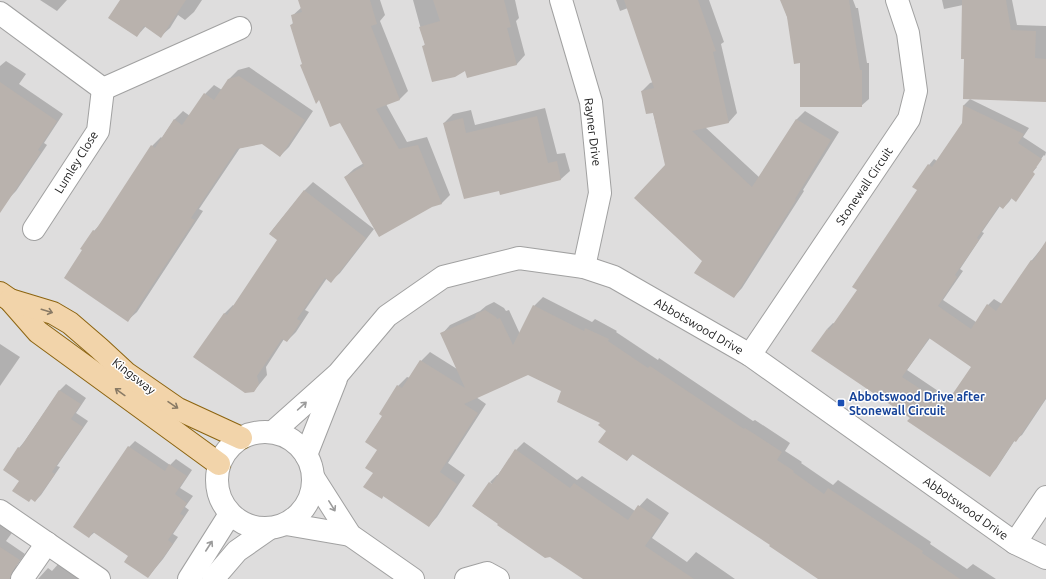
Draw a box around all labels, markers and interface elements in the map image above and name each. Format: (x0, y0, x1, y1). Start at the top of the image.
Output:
street label: Rayner Drive (582, 97, 604, 167)
street label: Lumley Close (52, 128, 100, 196)
street label: Stonewall Circuit (833, 144, 895, 227)
street label: Abbotswood Drive (652, 295, 746, 357)
one-way arrow (40, 308, 53, 315)
street label: Kingsway (110, 355, 158, 397)
one-way arrow (114, 388, 125, 396)
place label: Abbotswood Drive after Stonewall Circuit (849, 390, 985, 417)
marker: Abbotswood Drive after Stonewall Circuit (836, 398, 846, 408)
one-way arrow (167, 401, 178, 409)
one-way arrow (297, 402, 308, 411)
street label: Abbotswood Drive (921, 474, 1011, 542)
one-way arrow (328, 500, 336, 512)
one-way arrow (205, 541, 214, 552)

